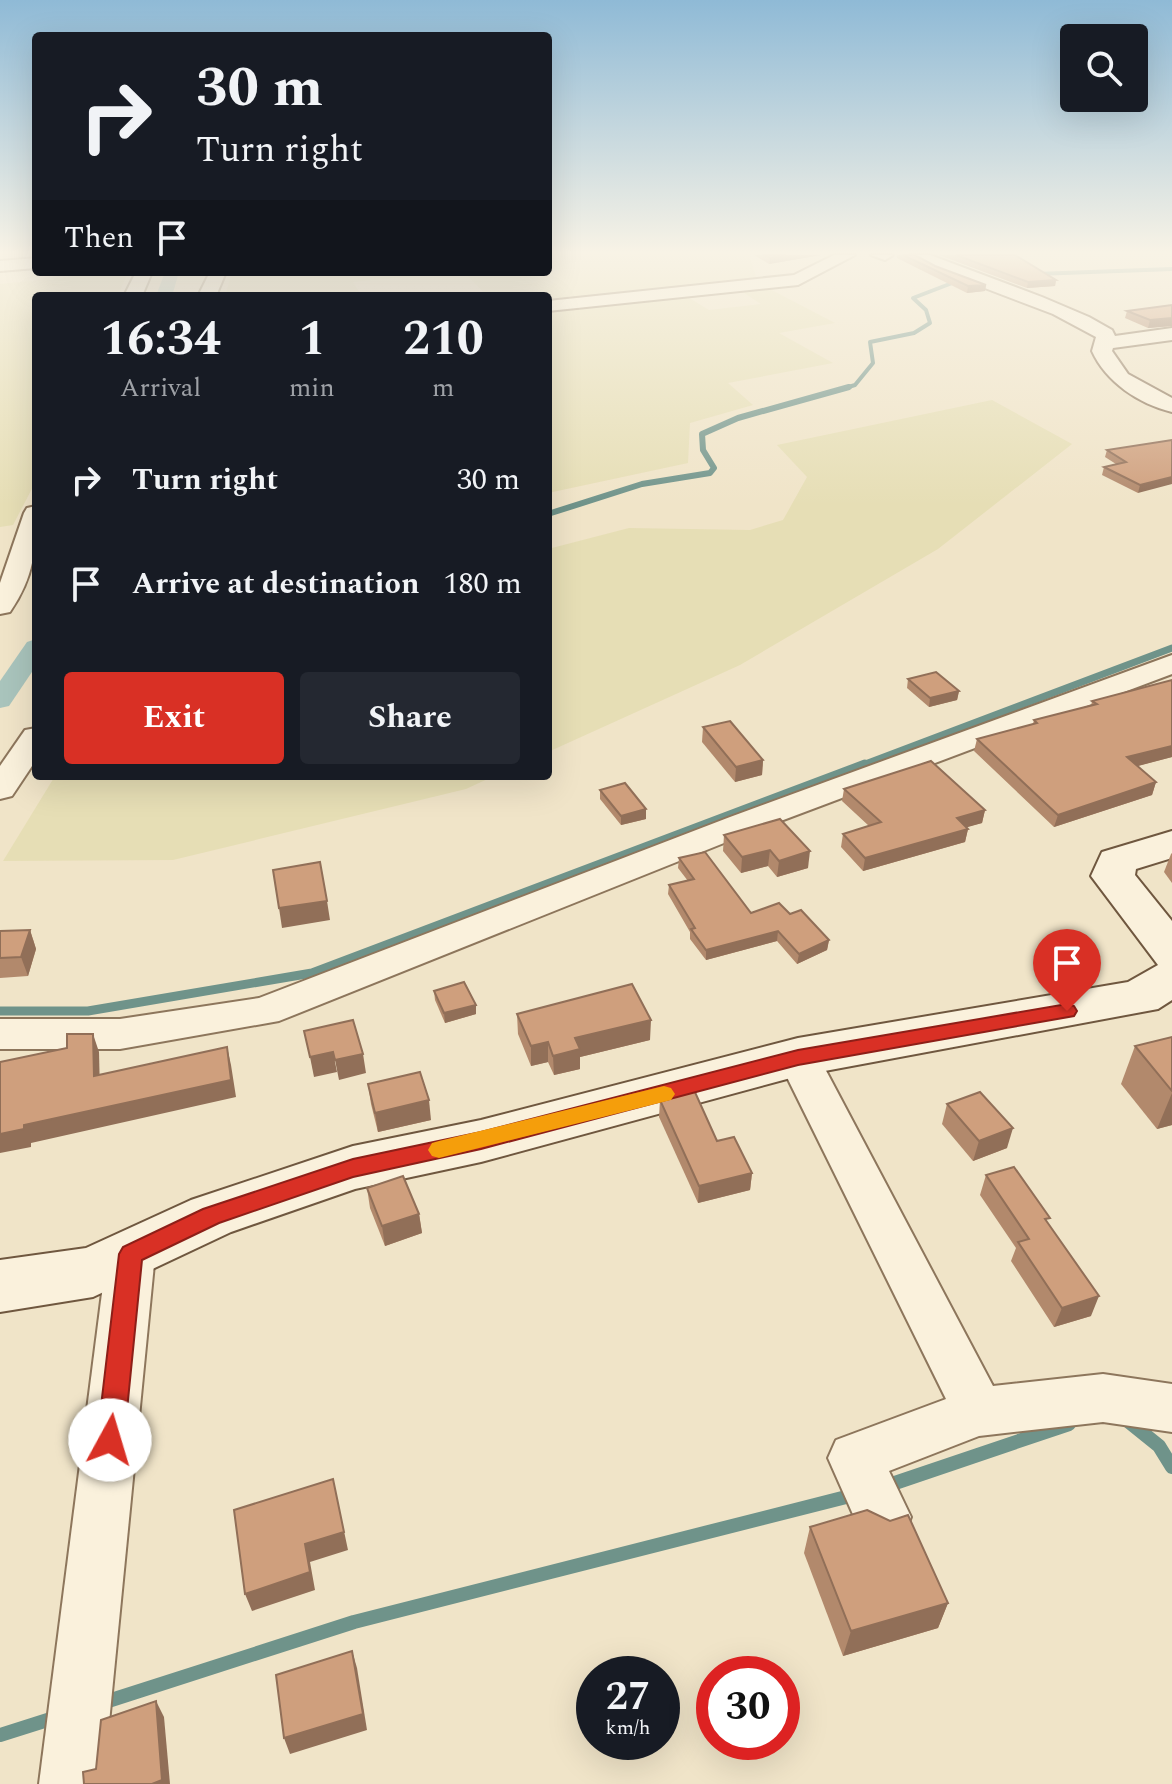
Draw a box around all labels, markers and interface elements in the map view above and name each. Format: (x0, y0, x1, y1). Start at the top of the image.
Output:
map controls (1060, 24, 1148, 112)
button: search (1060, 24, 1148, 112)
text: 30 m (196, 46, 323, 131)
icon: right (64, 64, 168, 168)
text: Turn right (196, 123, 363, 178)
text: Then (64, 215, 134, 261)
icon: arrive (150, 216, 194, 260)
text: 16:34 (100, 303, 221, 376)
text: 1 (298, 303, 325, 376)
text: 210 (403, 303, 484, 376)
text: Arrival (120, 368, 201, 408)
text: min (289, 368, 335, 408)
text: m (432, 368, 454, 408)
text: Turn right (132, 457, 278, 503)
text: 30 m (457, 457, 520, 503)
icon: right (64, 458, 108, 502)
text: Arrive at destination (132, 561, 419, 607)
text: 180 m (443, 561, 522, 607)
icon: arrive (64, 562, 108, 606)
button: Exit (64, 672, 284, 764)
button: Share (300, 672, 520, 764)
pin (1033, 929, 1101, 1011)
icon: arrive (1045, 941, 1089, 985)
position arrow (68, 1398, 152, 1482)
speed limit sign: 30 (696, 1656, 800, 1760)
text: 27 (606, 1667, 650, 1728)
text: km/h (606, 1713, 651, 1743)

